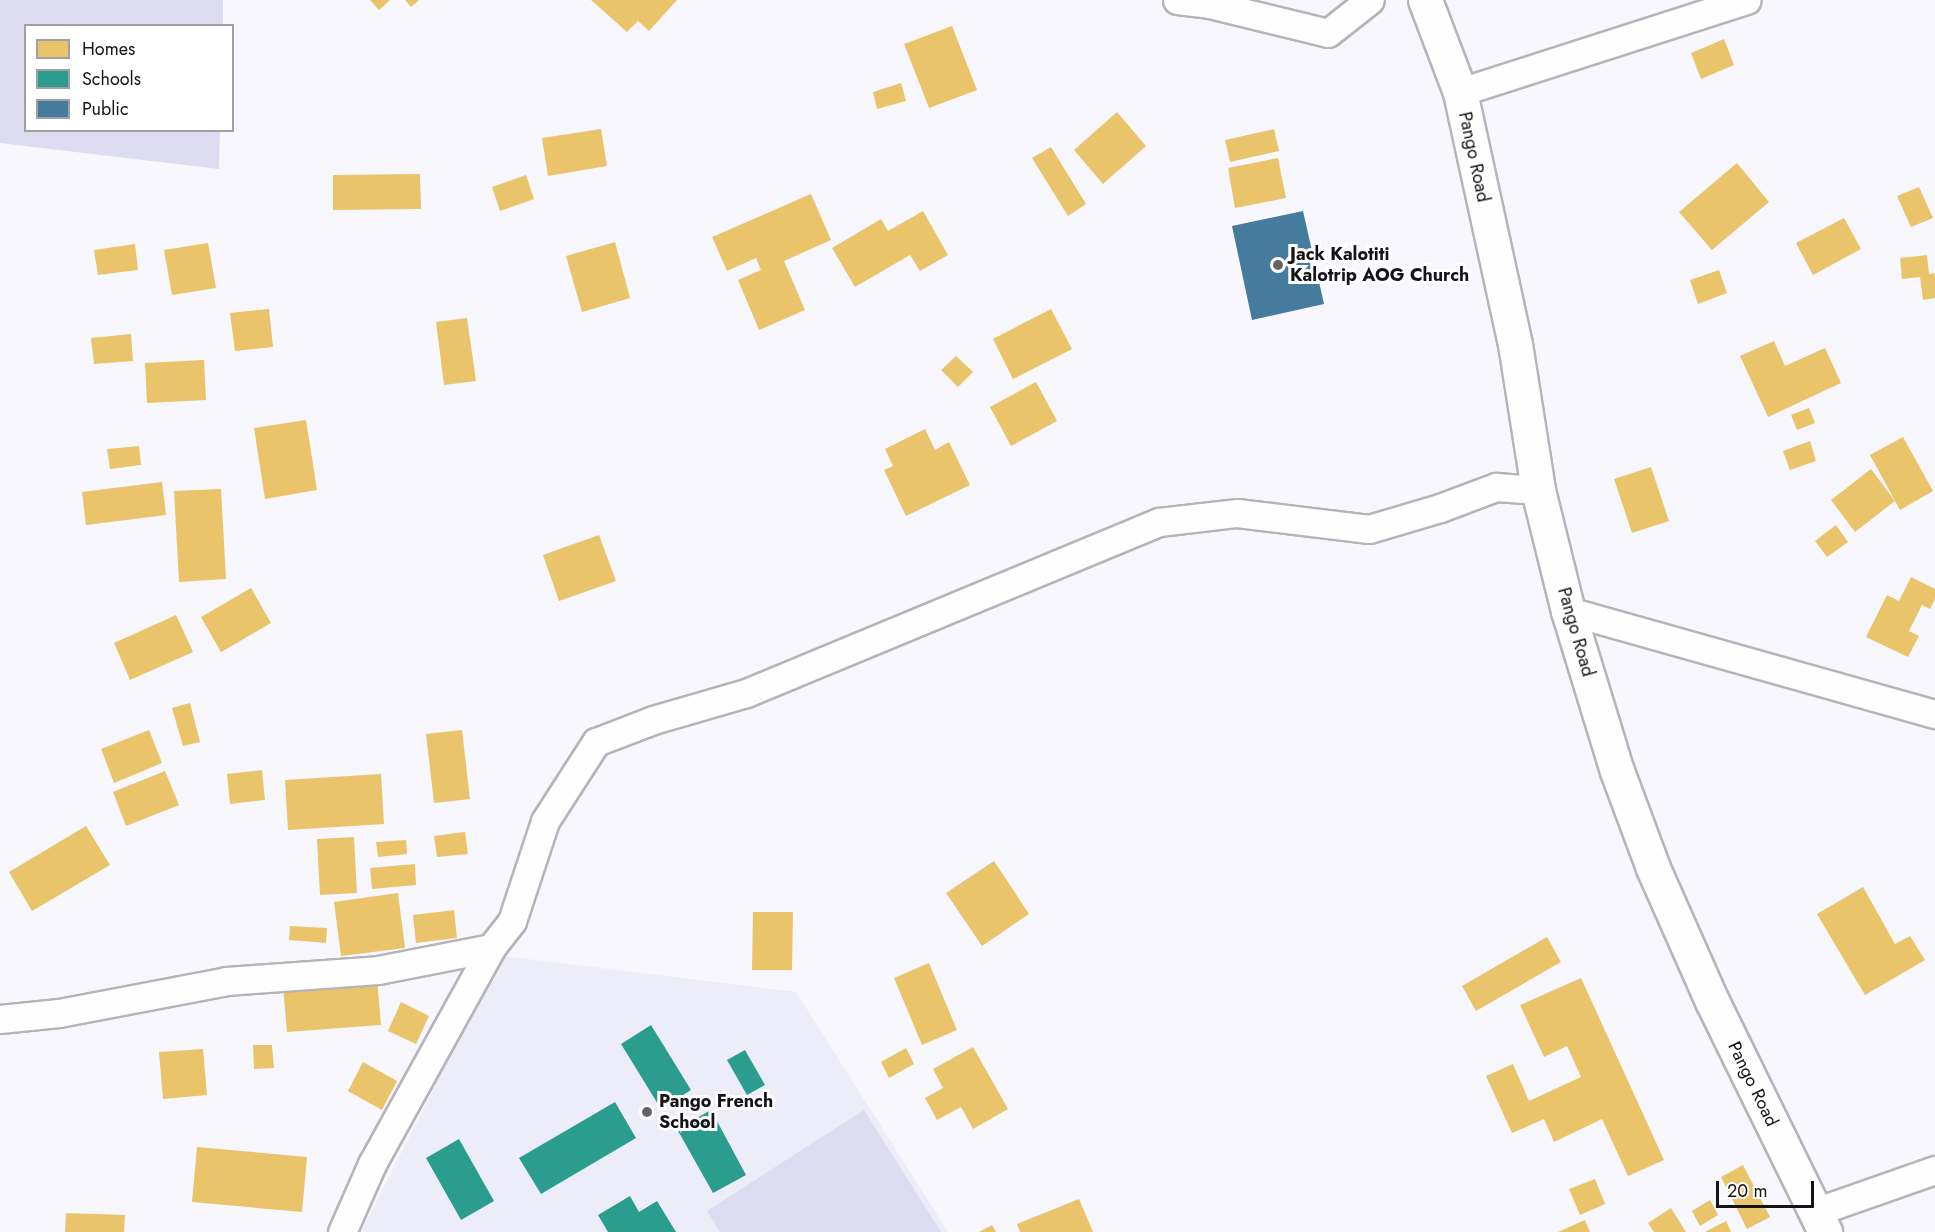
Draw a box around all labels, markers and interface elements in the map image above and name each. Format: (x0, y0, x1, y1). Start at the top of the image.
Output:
legend (24, 24, 234, 132)
text: Homes (82, 36, 135, 62)
text: Schools (82, 66, 141, 92)
text: Public (82, 96, 129, 122)
street label: Pango Road (1454, 110, 1494, 204)
place label: Jack Kalotiti Kalotrip AOG Church (1290, 244, 1469, 286)
marker: Jack Kalotiti Kalotrip AOG Church (1271, 258, 1285, 272)
street label: Pango Road (1553, 585, 1599, 679)
street label: Pango Road (1723, 1038, 1783, 1130)
place label: Pango French School (659, 1091, 773, 1134)
marker: Pango French School (640, 1105, 654, 1119)
scale bar (1719, 1169, 1816, 1207)
text: 20 m (1727, 1178, 1767, 1204)

